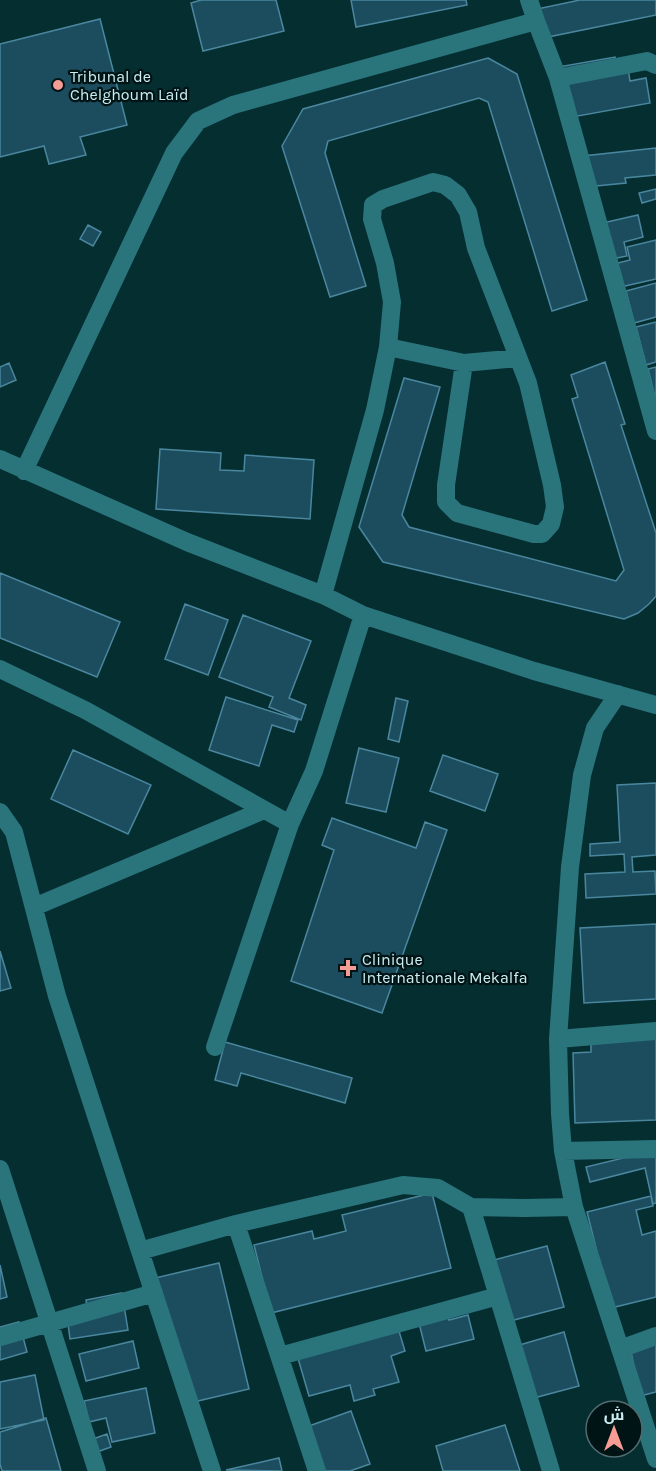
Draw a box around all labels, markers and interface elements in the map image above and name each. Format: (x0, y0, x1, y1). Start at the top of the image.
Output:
place label: Tribunal de Chelghoum Laïd (70, 67, 189, 104)
marker: Tribunal de Chelghoum Laïd (51, 78, 65, 92)
place label: Clinique Internationale Mekalfa (362, 950, 527, 987)
marker: Clinique Internationale Mekalfa (339, 959, 357, 977)
north arrow (584, 1399, 644, 1459)
text: ش (604, 1405, 624, 1424)

